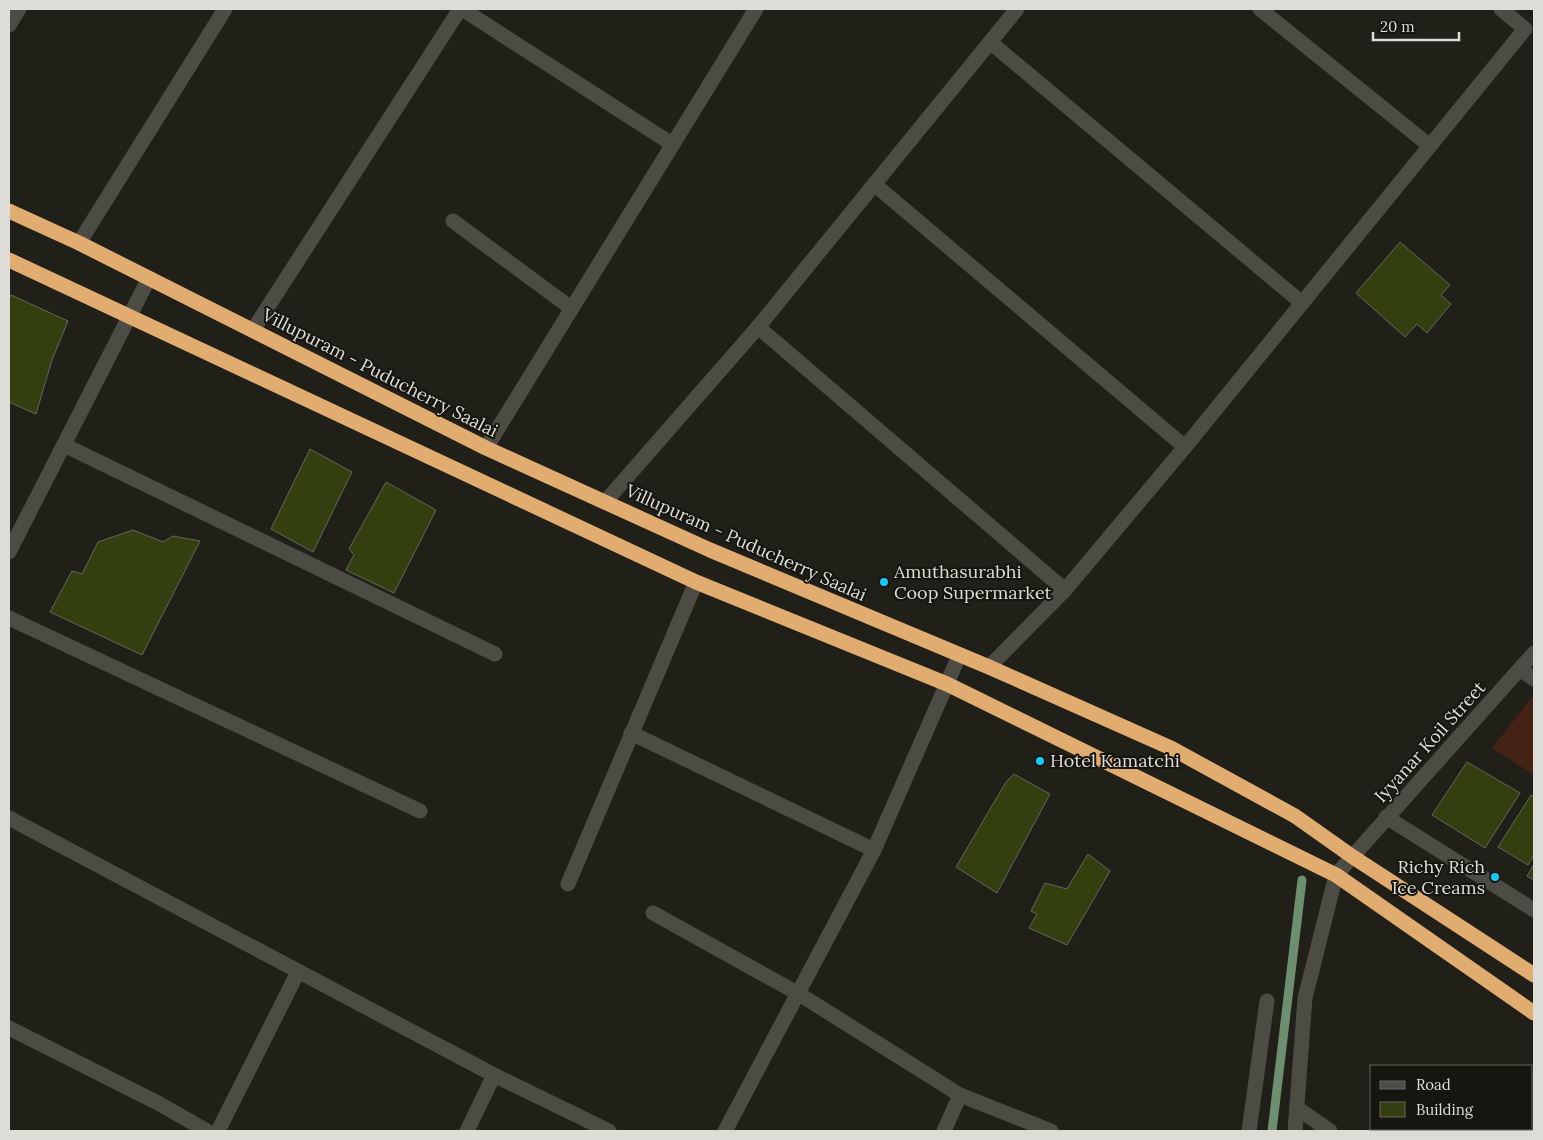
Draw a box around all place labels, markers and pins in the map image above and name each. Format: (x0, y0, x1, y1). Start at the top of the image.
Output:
place label: Amuthasurabhi Coop Supermarket (893, 560, 1052, 604)
marker: Amuthasurabhi Coop Supermarket (878, 576, 890, 588)
place label: Hotel Kamatchi (1050, 749, 1180, 772)
marker: Hotel Kamatchi (1034, 755, 1046, 767)
place label: Richy Rich Ice Creams (1392, 855, 1485, 899)
marker: Richy Rich Ice Creams (1489, 871, 1501, 883)

